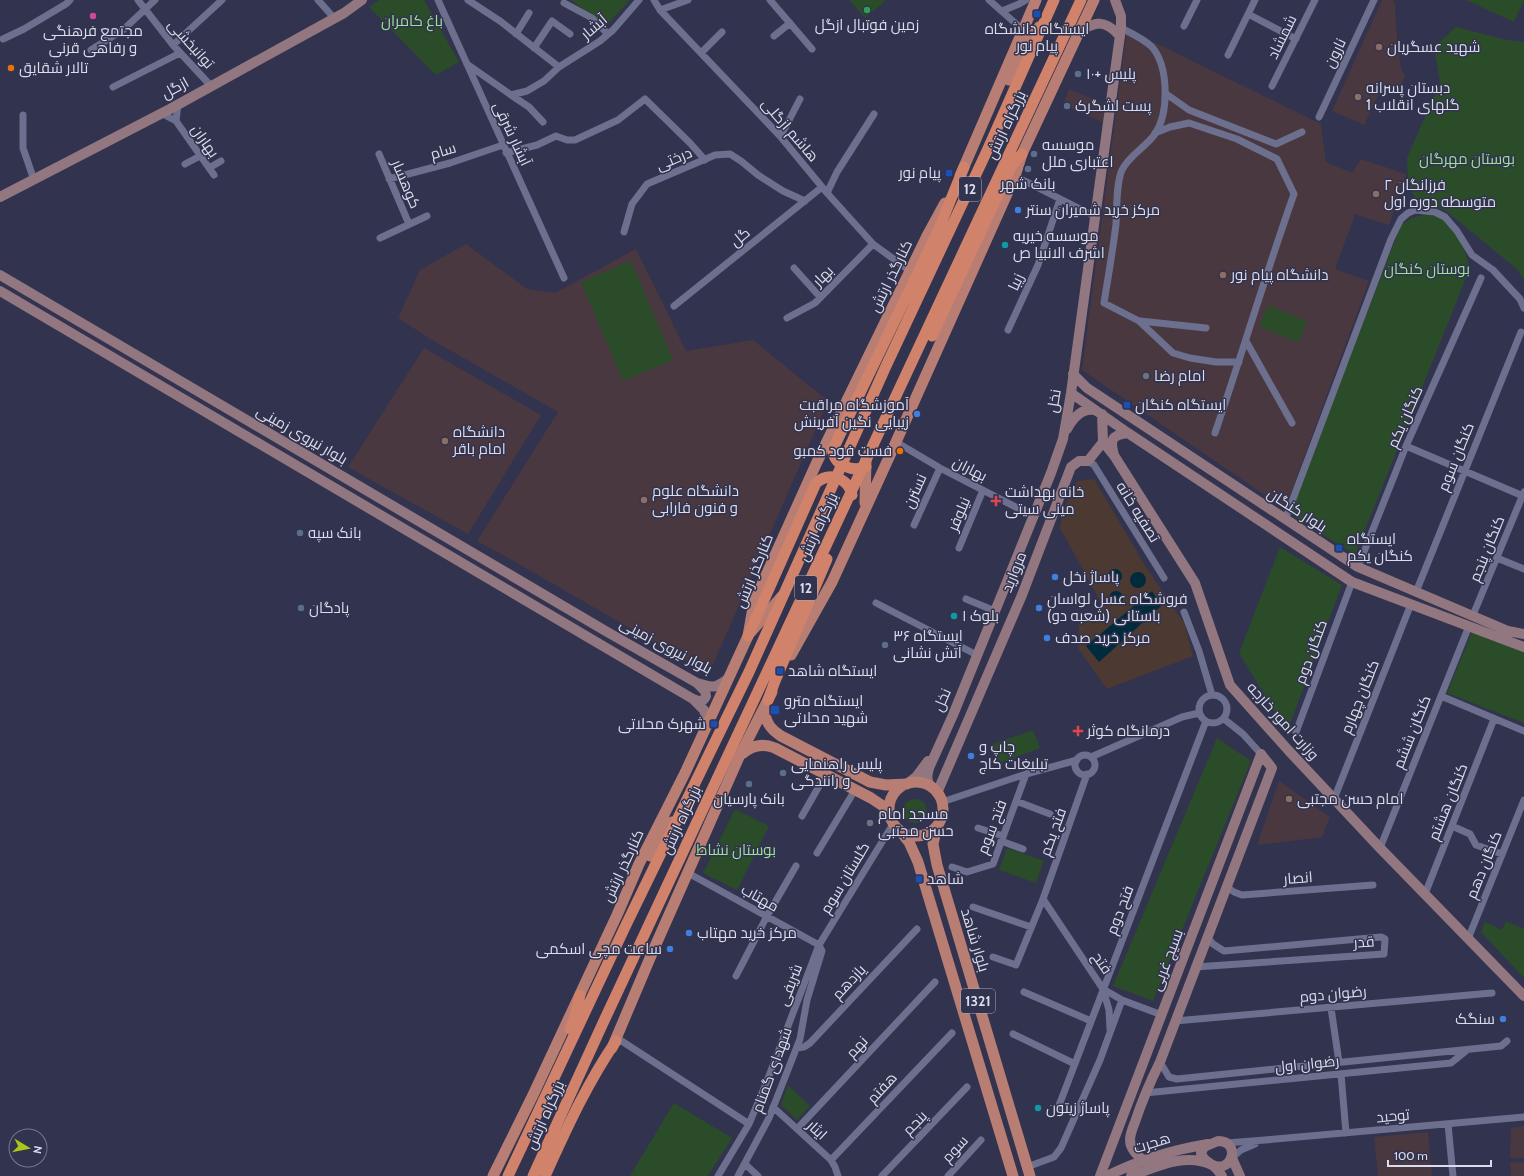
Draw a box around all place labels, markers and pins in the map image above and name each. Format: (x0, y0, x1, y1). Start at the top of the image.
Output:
marker: زمین فوتبال ازگل (862, 5, 872, 15)
marker: ایستگاه دانشگاه پیام نور (1032, 9, 1042, 19)
marker: مجتمع فرهنگی و رفاهی قرنی (88, 11, 98, 21)
place label: زمین فوتبال ازگل (815, 16, 919, 35)
place label: ایستگاه دانشگاه پیام نور (985, 20, 1089, 56)
place label: مجتمع فرهنگی و رفاهی قرنی (43, 22, 143, 58)
place label: شهید عسگریان (1387, 38, 1480, 57)
marker: شهید عسگریان (1374, 42, 1384, 52)
place label: تالار شقایق (19, 59, 88, 78)
marker: تالار شقایق (6, 63, 16, 73)
place label: پلیس +۱۰ (1086, 65, 1136, 84)
marker: پلیس +۱۰ (1073, 69, 1083, 79)
place label: دبستان پسرانه گلهای انقلاب 1 (1366, 79, 1460, 115)
marker: دبستان پسرانه گلهای انقلاب 1 (1353, 92, 1363, 102)
place label: پست لشگرک (1075, 97, 1151, 116)
marker: پست لشگرک (1062, 101, 1072, 111)
place label: موسسه اعتباری ملل (1042, 136, 1114, 172)
marker: موسسه اعتباری ملل (1029, 149, 1039, 159)
place label: پیام نور (898, 164, 941, 183)
marker: بانک شهر (1023, 164, 1033, 174)
marker: پیام نور (944, 168, 954, 178)
place label: بانک شهر (1000, 175, 1055, 194)
place label: فرزانگان ۲ متوسطه دوره اول (1384, 176, 1496, 211)
marker: فرزانگان ۲ متوسطه دوره اول (1371, 189, 1381, 199)
place label: مرکز خرید شمیران سنتر (1025, 201, 1160, 220)
marker: مرکز خرید شمیران سنتر (1013, 205, 1023, 215)
place label: موسسه خیریه اشرف الانبیا ص (1013, 227, 1105, 263)
marker: موسسه خیریه اشرف الانبیا ص (1000, 240, 1010, 250)
place label: دانشگاه پیام نور (1230, 266, 1329, 285)
marker: دانشگاه پیام نور (1218, 270, 1228, 280)
place label: امام رضا (1154, 367, 1206, 386)
marker: امام رضا (1141, 371, 1151, 381)
place label: آموزشگاه مراقبت زیبایی نگین آفرینش (794, 396, 909, 432)
place label: ایستگاه کنگان (1135, 396, 1226, 415)
marker: ایستگاه کنگان (1122, 400, 1132, 410)
marker: آموزشگاه مراقبت زیبایی نگین آفرینش (912, 409, 922, 419)
place label: دانشگاه امام باقر (452, 423, 506, 459)
marker: دانشگاه امام باقر (440, 436, 450, 446)
place label: فست فود کمبو (793, 442, 892, 460)
marker: فست فود کمبو (895, 446, 905, 456)
place label: دانشگاه علوم و فنون فارابی (652, 482, 739, 518)
place label: خانه بهداشت مینی سیتی (1005, 483, 1084, 519)
marker: دانشگاه علوم و فنون فارابی (639, 495, 649, 505)
marker: خانه بهداشت مینی سیتی (990, 495, 1002, 507)
place label: بانک سپه (308, 524, 362, 543)
marker: بانک سپه (295, 528, 305, 538)
place label: ایستگاه کنگان یکم (1347, 530, 1413, 566)
marker: ایستگاه کنگان یکم (1334, 543, 1344, 553)
place label: پاساژ نخل (1063, 568, 1119, 587)
marker: پاساژ نخل (1050, 572, 1060, 582)
place label: فروشگاه عسل لواسان باستانی (شعبه دو) (1047, 590, 1188, 626)
place label: پادگان (309, 599, 349, 618)
marker: پادگان (296, 603, 306, 613)
marker: فروشگاه عسل لواسان باستانی (شعبه دو) (1034, 603, 1044, 613)
place label: ۱ بلوک (962, 607, 999, 625)
marker: ۱ بلوک (949, 611, 959, 621)
place label: ایستگاه ۳۶ آتش نشانی (893, 627, 963, 663)
place label: مرکز خرید صدف (1055, 629, 1150, 647)
marker: مرکز خرید صدف (1042, 633, 1052, 643)
marker: ایستگاه ۳۶ آتش نشانی (880, 640, 890, 650)
place label: ایستگاه شاهد (788, 662, 877, 680)
marker: ایستگاه شاهد (775, 666, 785, 676)
place label: ایستگاه مترو شهید محلاتی (784, 692, 868, 728)
marker: ایستگاه مترو شهید محلاتی (769, 704, 781, 716)
place label: شهرک محلاتی (618, 715, 706, 734)
marker: شهرک محلاتی (709, 719, 719, 729)
place label: درمانگاه کوثر (1086, 722, 1170, 740)
marker: درمانگاه کوثر (1072, 725, 1084, 737)
place label: چاپ و تبلیغات کاج (979, 738, 1048, 775)
marker: چاپ و تبلیغات کاج (966, 751, 976, 761)
place label: پلیس راهنمایی و رانندگی (791, 755, 882, 791)
marker: پلیس راهنمایی و رانندگی (778, 768, 788, 778)
marker: بانک پارسیان (744, 779, 754, 789)
place label: بانک پارسیان (713, 790, 785, 809)
place label: امام حسن مجتبی (1297, 790, 1403, 809)
marker: امام حسن مجتبی (1284, 794, 1294, 804)
place label: مسجد امام حسن مجتبی (878, 805, 954, 841)
marker: مسجد امام حسن مجتبی (865, 818, 875, 828)
place label: شاهد (927, 870, 964, 888)
marker: شاهد (914, 874, 924, 884)
place label: مرکز خرید مهتاب (697, 924, 797, 943)
marker: مرکز خرید مهتاب (684, 928, 694, 938)
place label: ساعت مچی اسکمی (536, 940, 662, 959)
marker: ساعت مچی اسکمی (665, 944, 675, 954)
place label: سنگک (1455, 1010, 1495, 1028)
marker: سنگک (1498, 1014, 1508, 1024)
place label: پاساژ زیتون (1046, 1099, 1110, 1118)
marker: پاساژ زیتون (1033, 1103, 1043, 1113)

